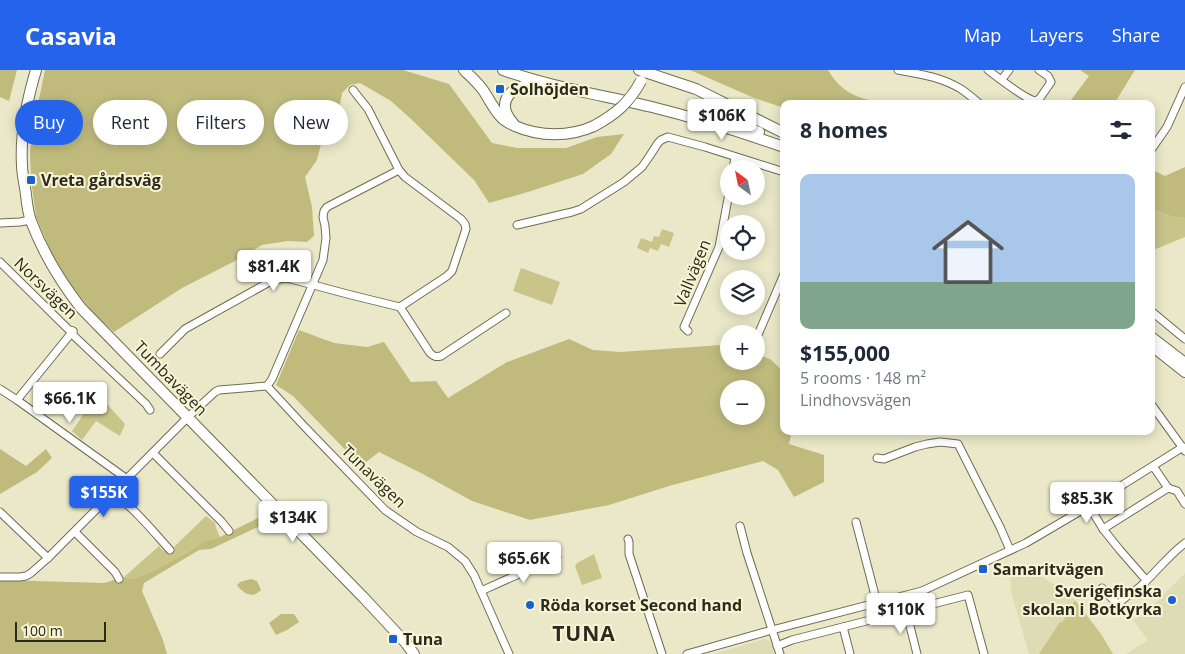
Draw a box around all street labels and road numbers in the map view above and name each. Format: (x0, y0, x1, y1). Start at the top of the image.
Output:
street label: Vallvägen (669, 236, 715, 310)
street label: Norsvägen (10, 252, 82, 324)
street label: Tumbavägen (130, 336, 212, 420)
street label: Tunavägen (337, 440, 411, 512)

